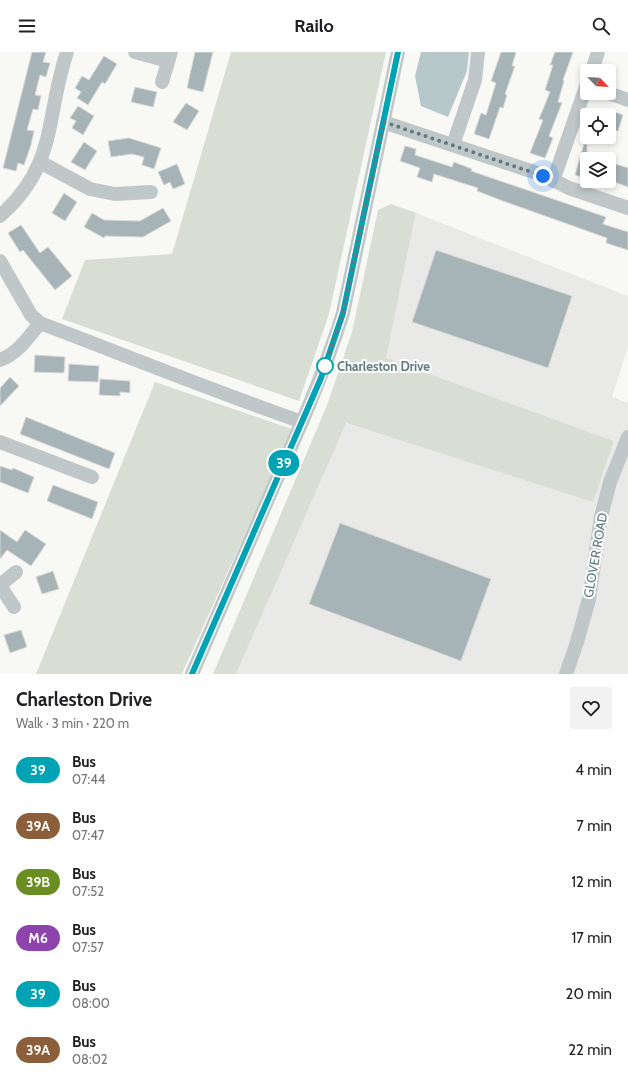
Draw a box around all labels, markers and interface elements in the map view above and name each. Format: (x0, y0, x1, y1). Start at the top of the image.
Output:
icon: menu (16, 15, 38, 37)
text: Railo (294, 15, 334, 37)
icon: search (590, 15, 612, 37)
north arrow (580, 64, 616, 100)
map controls (580, 64, 616, 188)
button: locate (580, 108, 616, 144)
button: layers (580, 152, 616, 188)
your location (533, 166, 553, 186)
marker: Charleston Drive (316, 357, 334, 375)
place label: Charleston Drive (337, 358, 430, 374)
line badge: 39 (266, 450, 302, 476)
text: 39 (276, 454, 292, 472)
street label: GLOVER ROAD (580, 511, 610, 599)
button: heart (570, 687, 612, 729)
text: Charleston Drive (16, 688, 152, 711)
text: Walk · 3 min · 220 m (16, 715, 129, 731)
text: Bus (72, 753, 96, 771)
text: 39 (30, 761, 46, 779)
text: 4 min (575, 761, 612, 779)
text: 07:44 (72, 771, 105, 787)
text: Bus (72, 809, 96, 827)
text: 39A (26, 817, 50, 835)
text: 7 min (576, 817, 612, 835)
text: 07:47 (72, 827, 104, 843)
text: Bus (72, 865, 96, 883)
text: 39B (26, 873, 50, 891)
text: 12 min (571, 873, 612, 891)
text: 07:52 (72, 883, 104, 899)
text: Bus (72, 921, 96, 939)
text: M6 (28, 929, 48, 947)
text: 17 min (571, 929, 612, 947)
text: 07:57 (72, 939, 104, 955)
text: Bus (72, 977, 96, 995)
text: 39 (30, 985, 46, 1003)
text: 20 min (566, 985, 612, 1003)
text: 08:00 (72, 995, 110, 1011)
text: Bus (72, 1033, 96, 1051)
text: 39A (26, 1041, 50, 1059)
text: 22 min (568, 1041, 612, 1059)
text: 08:02 (72, 1051, 108, 1067)

